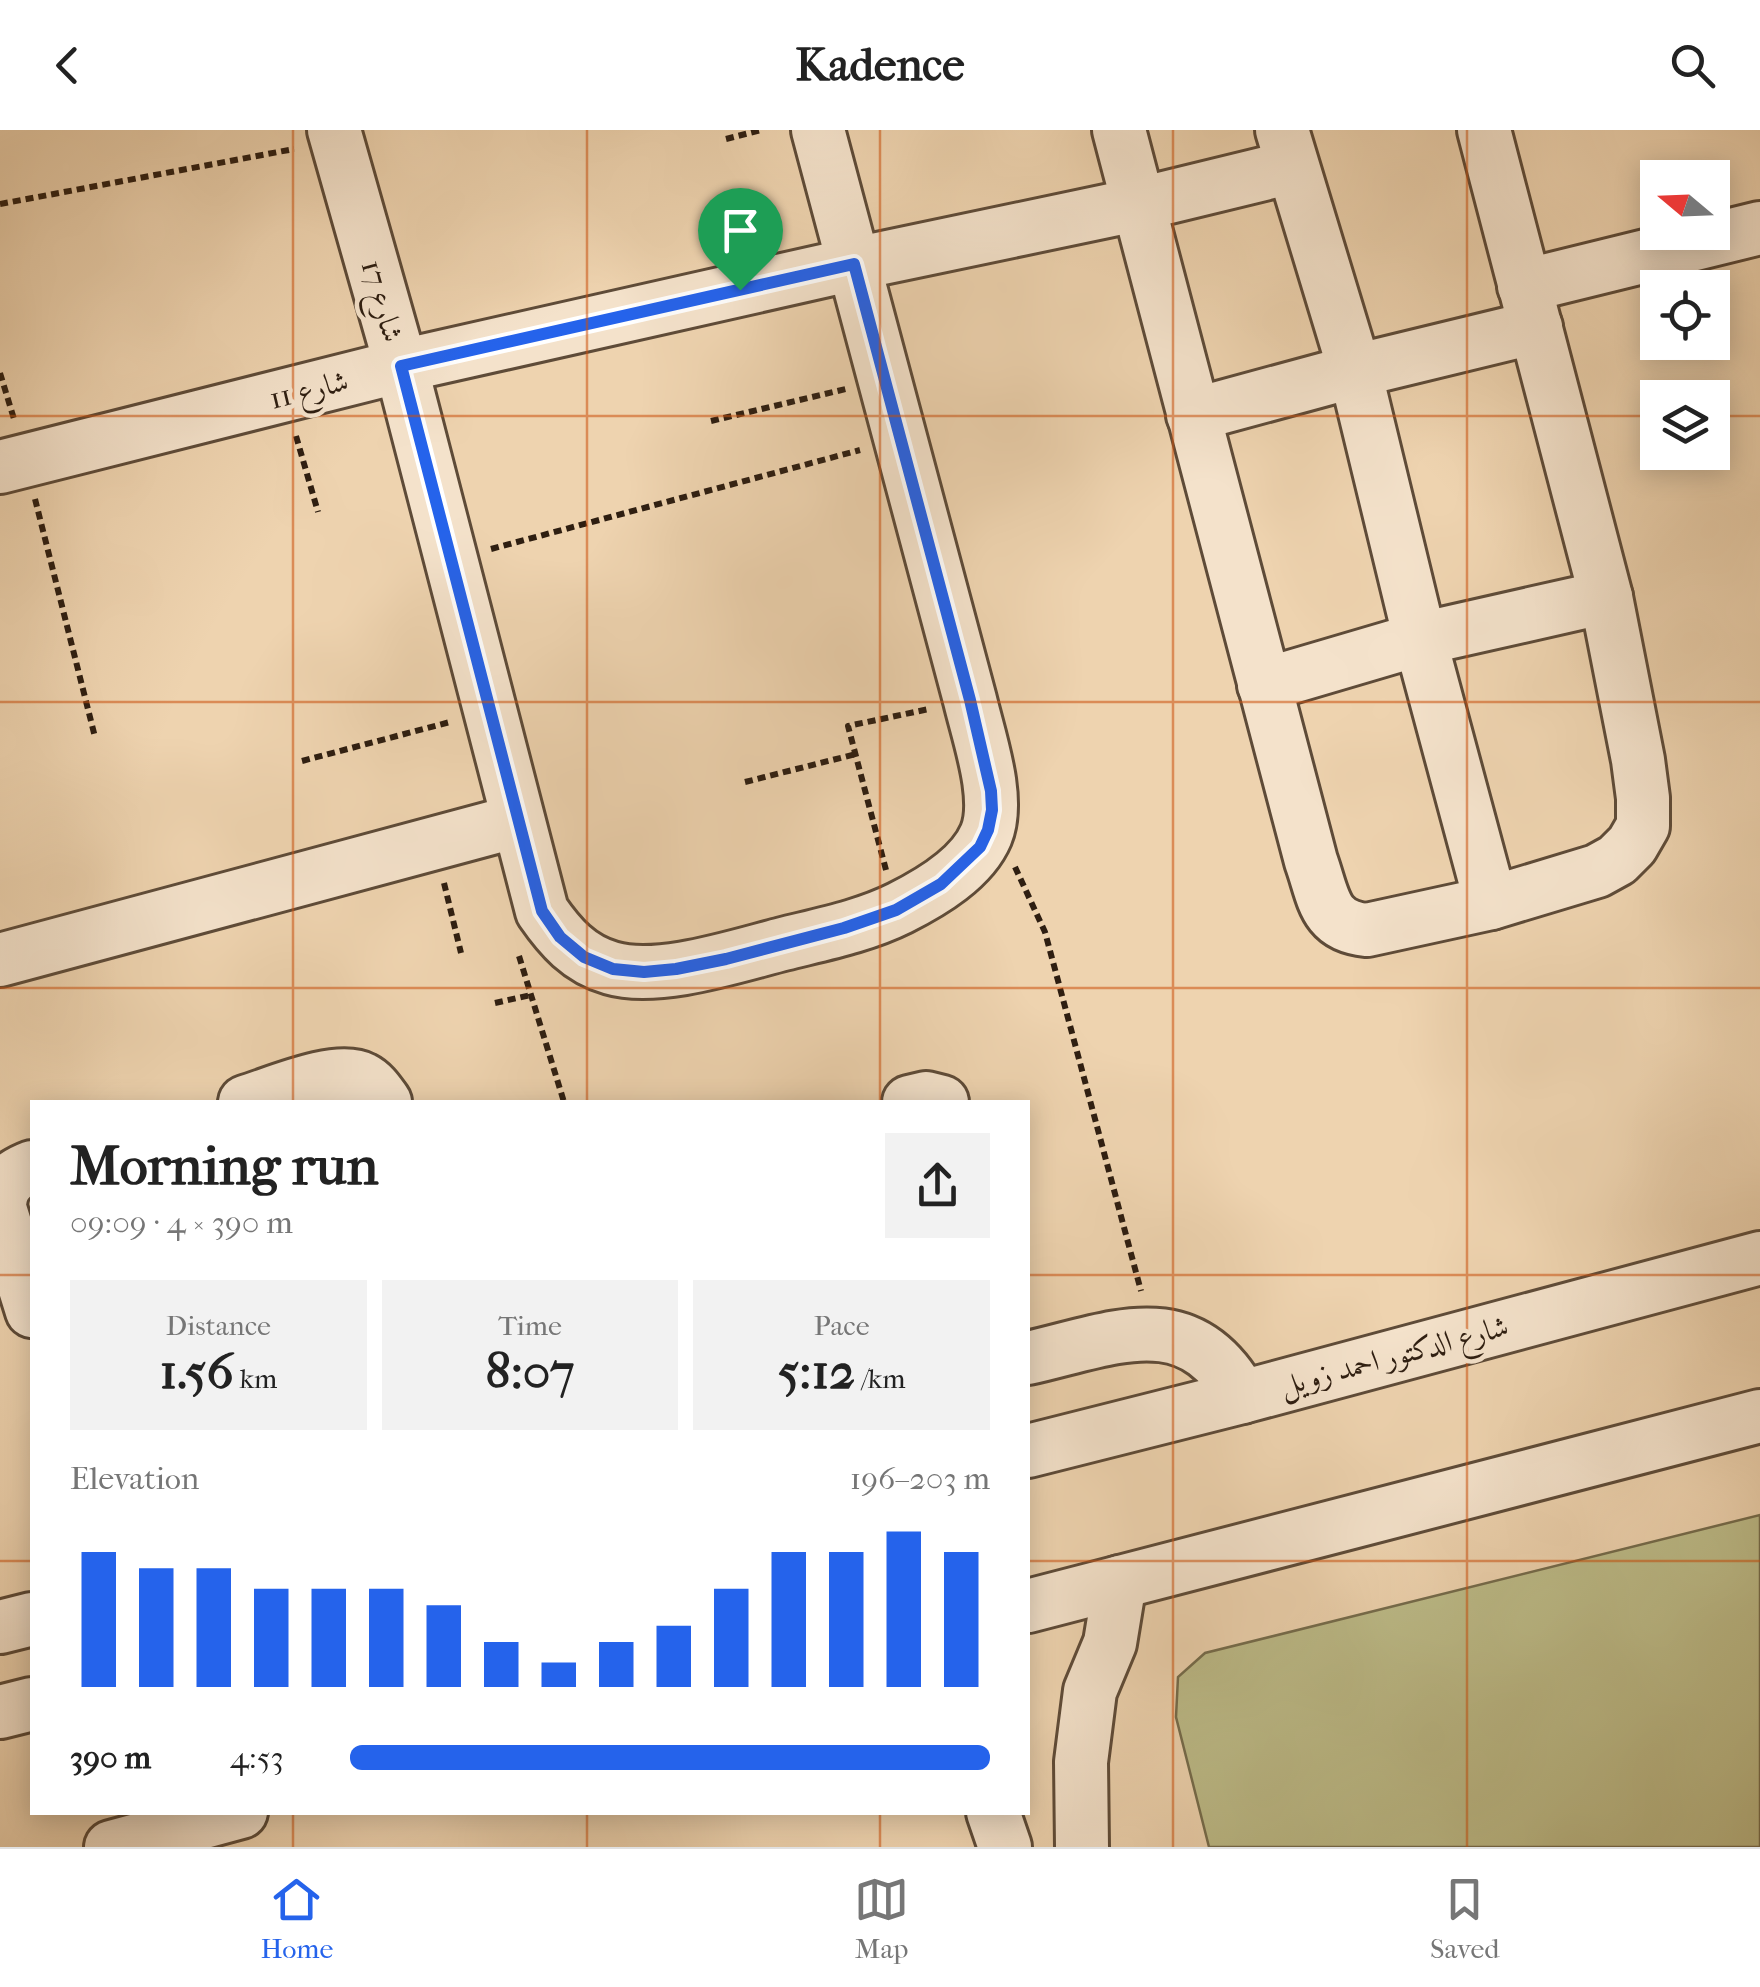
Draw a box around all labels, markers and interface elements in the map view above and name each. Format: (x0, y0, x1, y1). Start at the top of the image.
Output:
icon: back (40, 38, 95, 93)
icon: search (1665, 38, 1720, 93)
text: Kadence (796, 39, 964, 92)
north arrow (1640, 160, 1730, 250)
map controls (1640, 160, 1730, 470)
pin (698, 188, 783, 291)
icon: arrive (713, 203, 768, 258)
street label: شارع 17 (347, 256, 410, 348)
button: locate (1640, 270, 1730, 360)
street label: شارع 11 (266, 363, 354, 423)
button: layers (1640, 380, 1730, 470)
button: share (885, 1133, 990, 1238)
text: Morning run (70, 1134, 378, 1198)
text: 09:09 · 4 × 390 m (70, 1204, 293, 1241)
text: Distance (166, 1309, 271, 1342)
text: Time (498, 1309, 562, 1342)
text: Pace (814, 1309, 870, 1342)
street label: شارع الدكتور احمد زويل (1276, 1309, 1514, 1410)
text: 1.56 (159, 1342, 234, 1401)
text: 8:07 (486, 1342, 574, 1401)
text: 5:12 (778, 1342, 855, 1401)
text: km (234, 1362, 277, 1395)
text: /km (855, 1362, 906, 1395)
text: Elevation (70, 1460, 199, 1497)
text: 196–203 m (850, 1460, 990, 1497)
text: 390 m (70, 1739, 151, 1776)
text: 4:53 (230, 1739, 284, 1776)
tab: Home (260, 1872, 333, 1965)
tab: Map (854, 1872, 909, 1965)
tab: Saved (1430, 1872, 1500, 1965)

